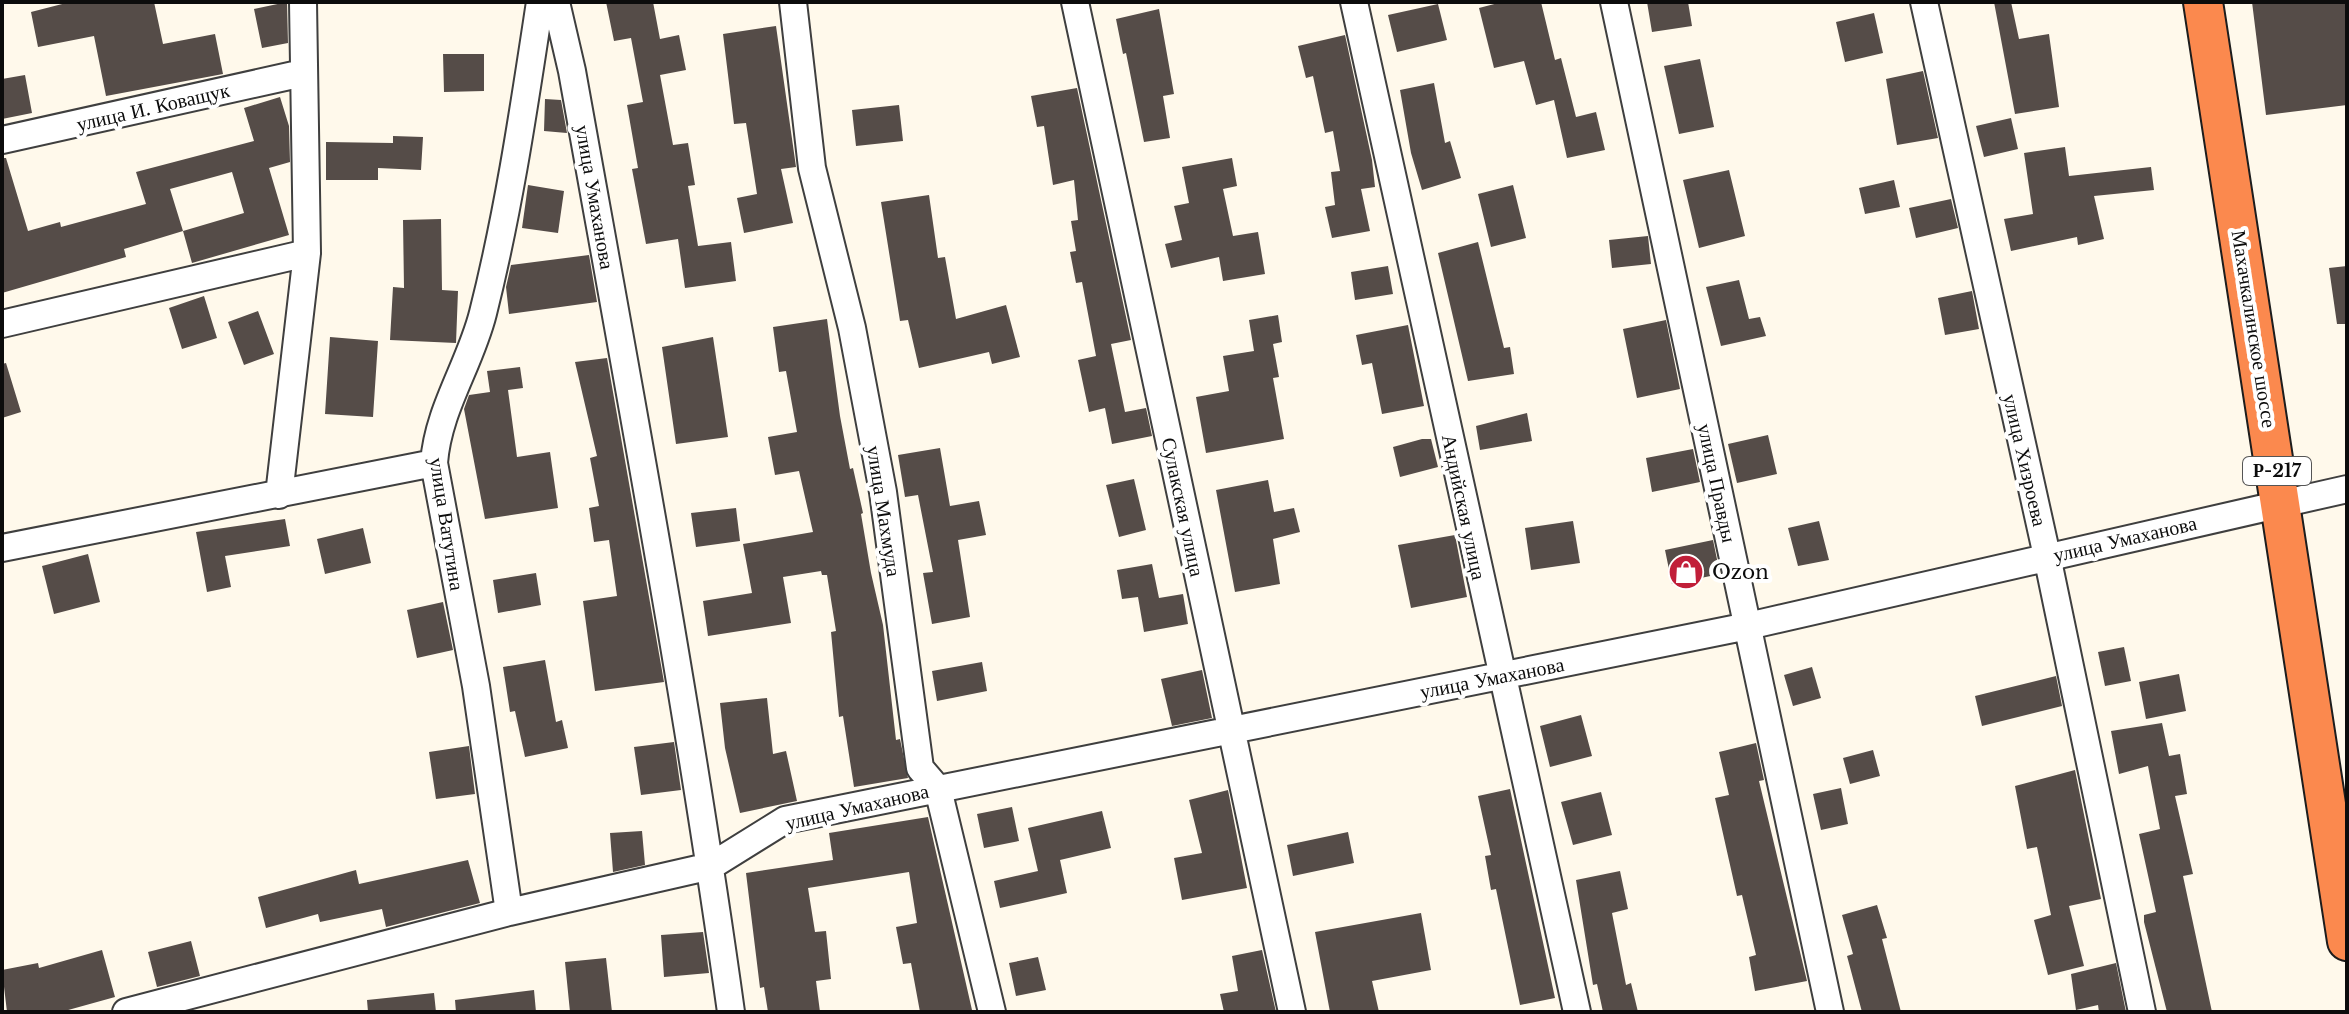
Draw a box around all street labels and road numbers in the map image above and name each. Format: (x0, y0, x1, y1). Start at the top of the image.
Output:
street label: улица И. Коващук (74, 78, 232, 136)
street label: улица Умаханова (570, 123, 620, 271)
street label: Махачкалинское шоссе (2227, 229, 2281, 430)
street label: улица Хизроева (1998, 391, 2052, 529)
street label: улица Правды (1693, 421, 1741, 545)
street label: Андийская улица (1437, 432, 1491, 582)
street label: Сулакская улица (1157, 435, 1209, 579)
street label: улица Махмуда (862, 444, 906, 578)
street label: улица Ватутина (425, 456, 469, 592)
road number: Р-217 (2243, 457, 2311, 485)
street label: улица Умаханова (2051, 511, 2199, 567)
street label: улица Умаханова (1418, 652, 1566, 704)
street label: улица Умаханова (783, 779, 931, 835)

